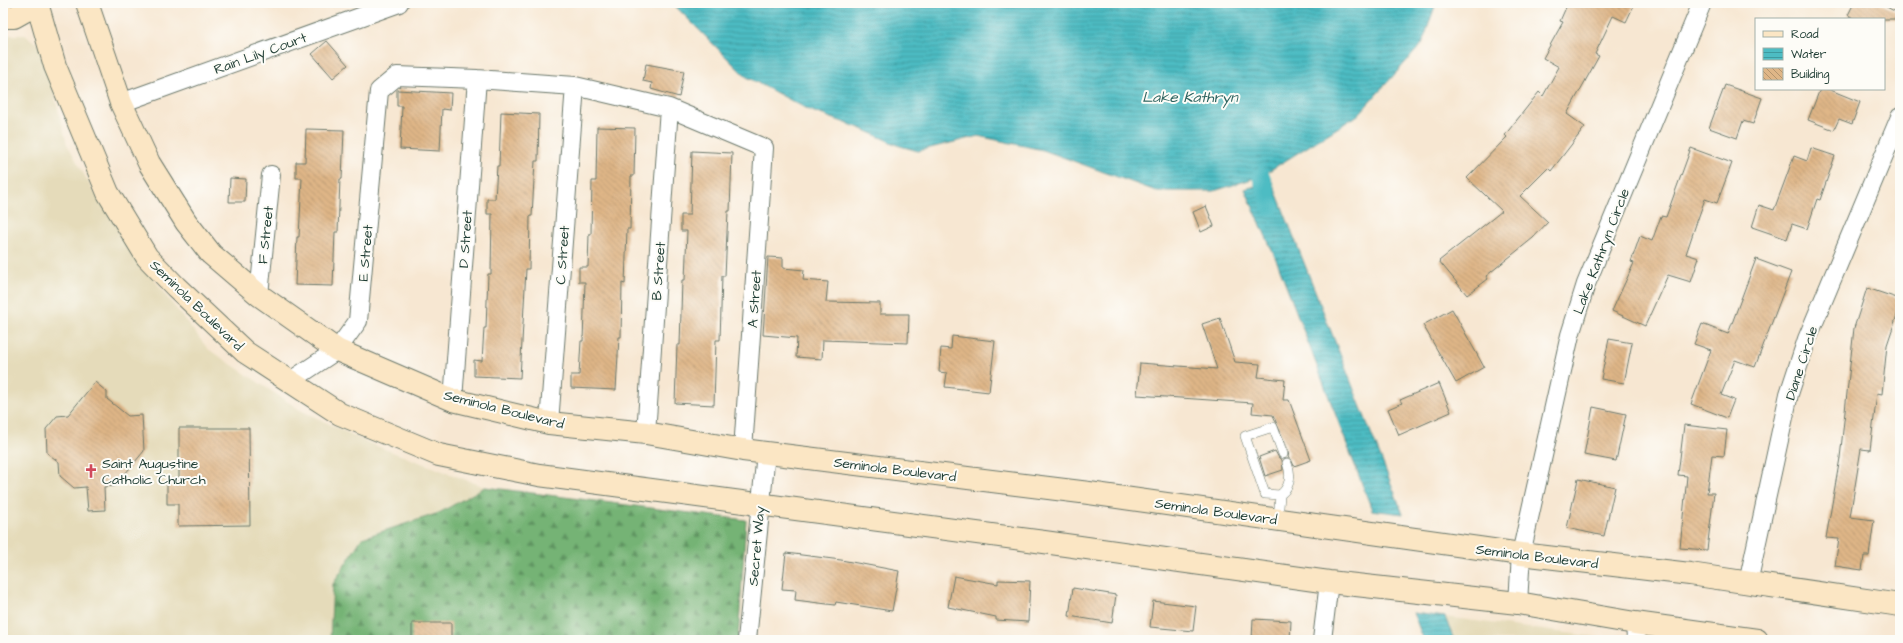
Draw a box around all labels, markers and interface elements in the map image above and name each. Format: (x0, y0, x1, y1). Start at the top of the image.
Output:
legend (1755, 18, 1885, 90)
text: Road (1791, 26, 1819, 43)
street label: Rain Lily Court (211, 28, 310, 80)
text: Water (1791, 46, 1827, 63)
text: Building (1791, 66, 1829, 84)
water label: Lake Kathryn (1142, 87, 1239, 109)
street label: Lake Kathryn Circle (1569, 185, 1635, 317)
street label: F Street (253, 205, 279, 265)
street label: D Street (454, 209, 478, 269)
street label: E Street (354, 223, 378, 282)
street label: C Street (551, 225, 575, 285)
street label: B Street (647, 241, 671, 301)
street label: Seminola Boulevard (145, 256, 248, 356)
street label: A Street (743, 269, 767, 329)
street label: Diane Circle (1781, 323, 1823, 403)
street label: Seminola Boulevard (441, 385, 566, 435)
street label: Seminola Boulevard (832, 453, 957, 487)
place label: Saint Augustine Catholic Church (102, 454, 206, 490)
church icon: Saint Augustine Catholic Church (83, 463, 99, 479)
street label: Seminola Boulevard (1153, 494, 1278, 530)
street label: Secret Way (744, 505, 770, 587)
street label: Seminola Boulevard (1474, 540, 1599, 574)

